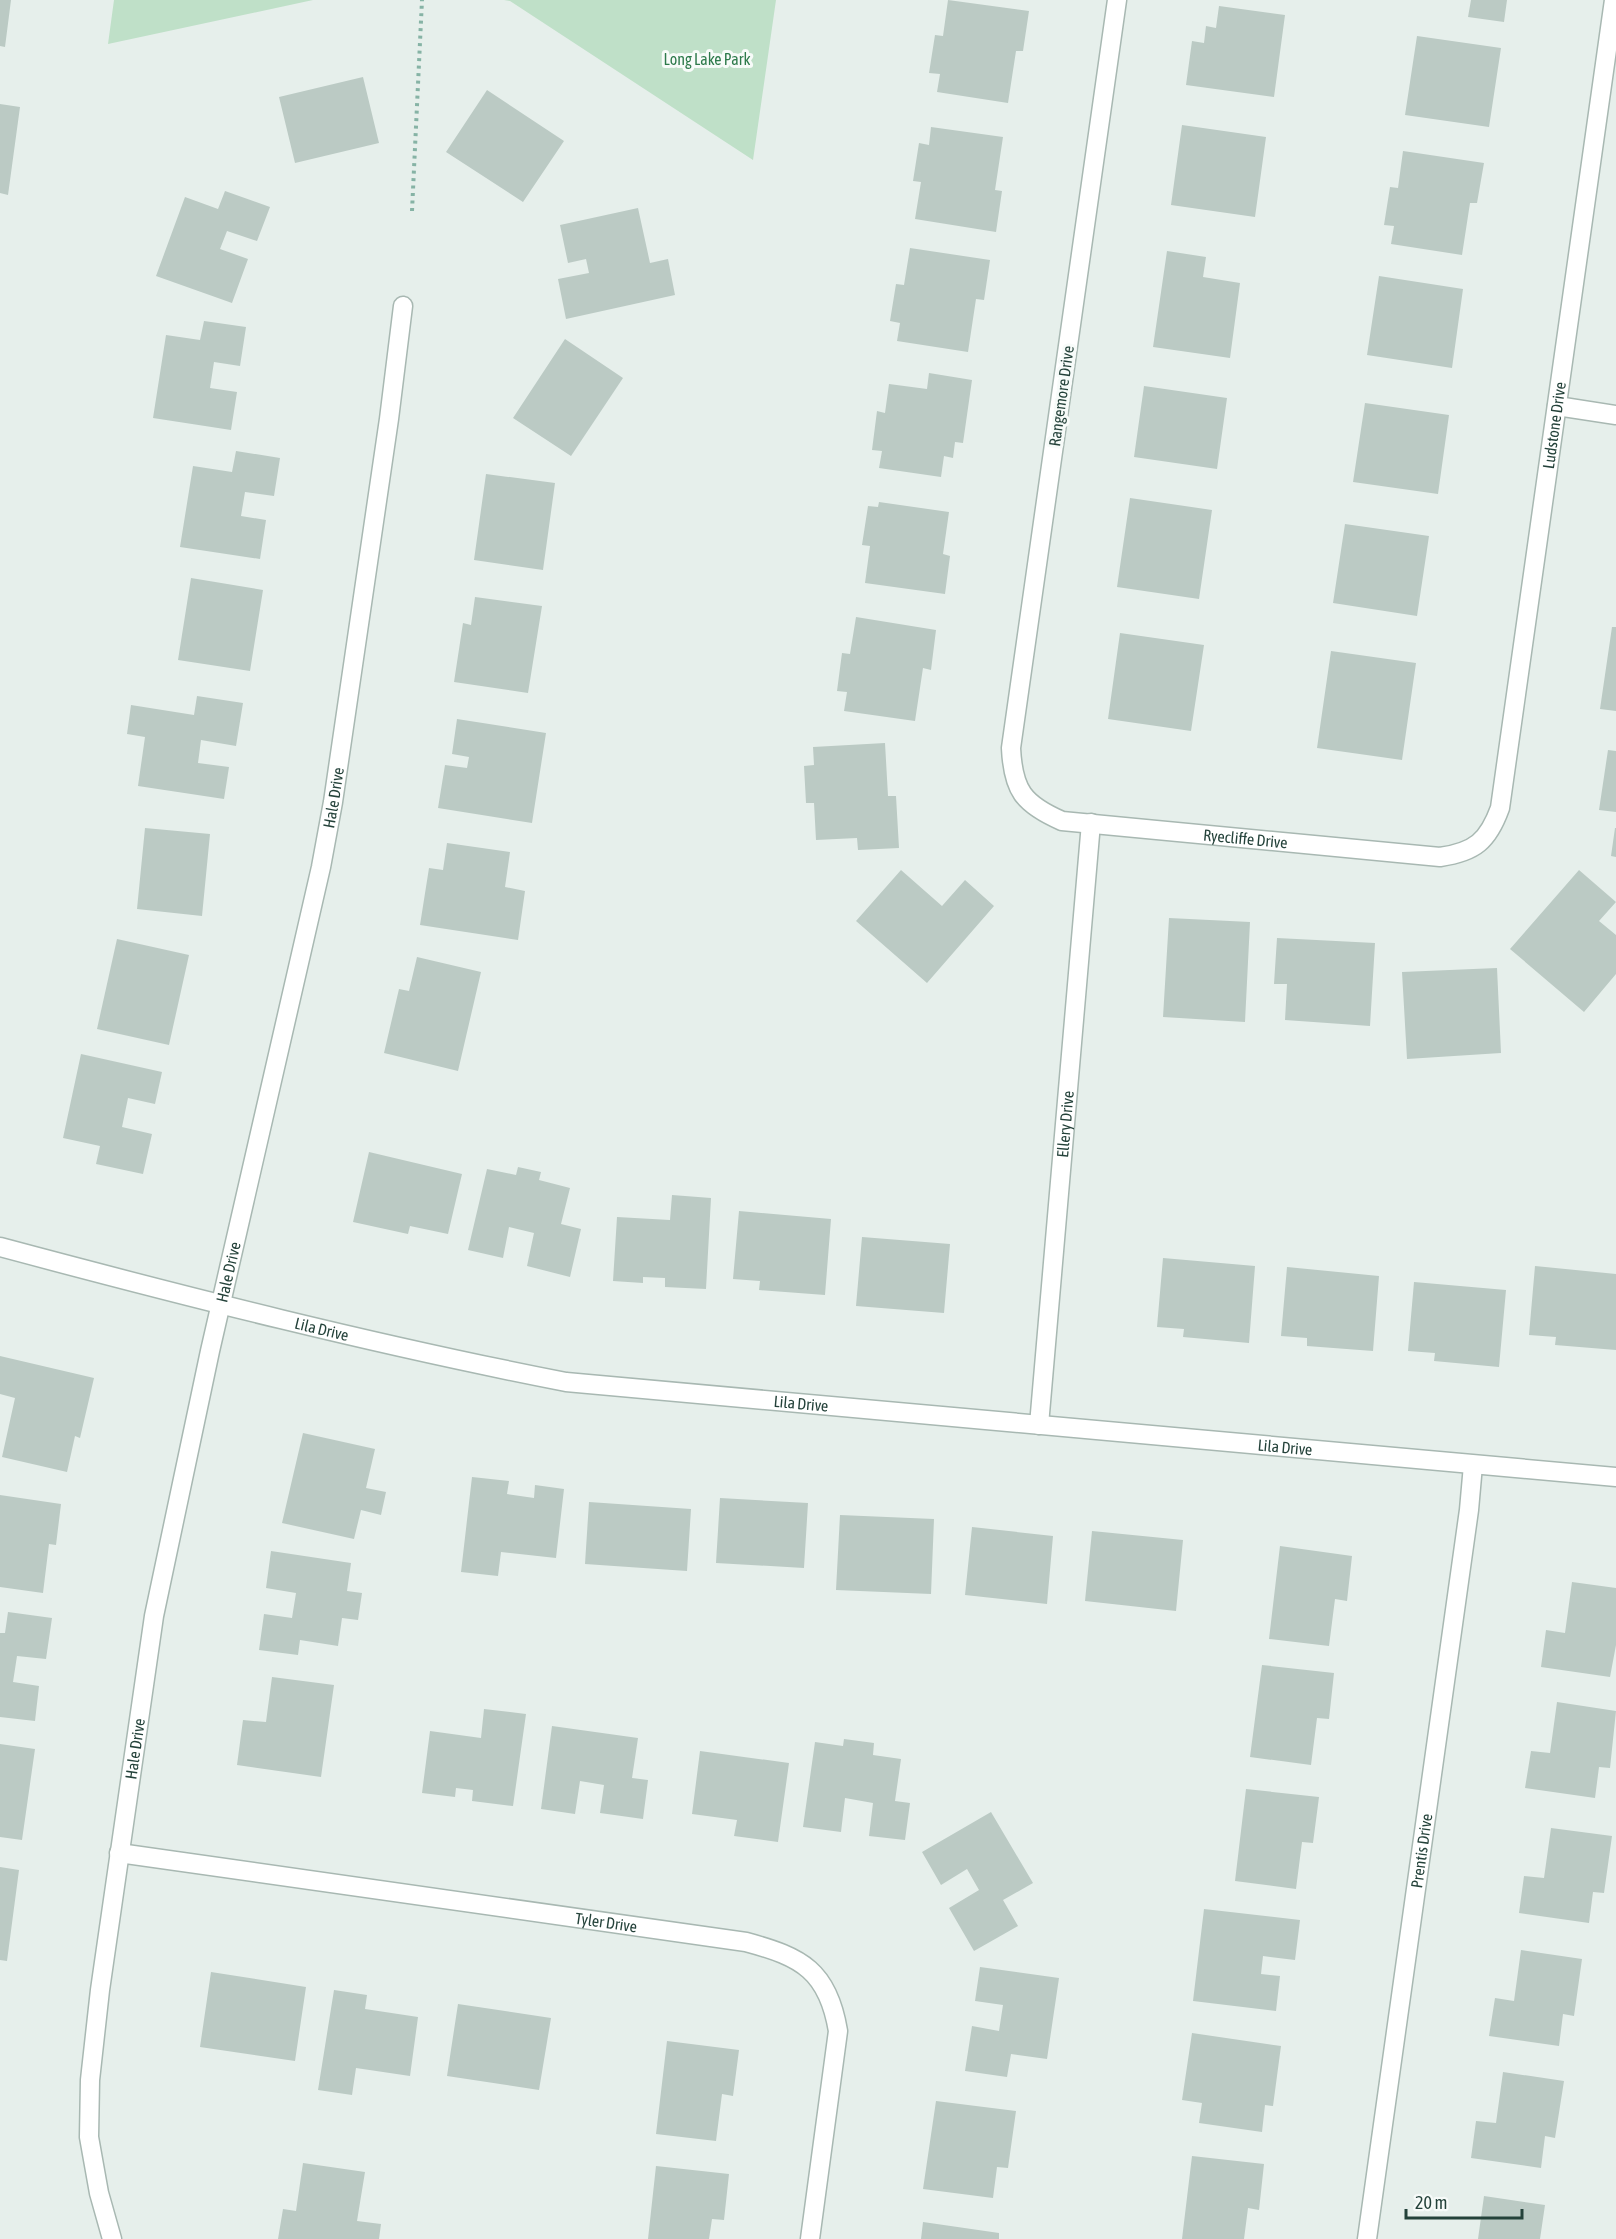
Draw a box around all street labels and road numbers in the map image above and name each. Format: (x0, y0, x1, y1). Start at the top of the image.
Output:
street label: Rangemore Drive (1045, 345, 1078, 448)
street label: Ludstone Drive (1539, 381, 1569, 470)
street label: Hale Drive (319, 766, 347, 830)
street label: Ryecliffe Drive (1202, 825, 1288, 851)
street label: Ellery Drive (1053, 1090, 1077, 1158)
street label: Hale Drive (212, 1240, 244, 1304)
street label: Lila Drive (293, 1314, 351, 1344)
street label: Lila Drive (773, 1392, 829, 1415)
street label: Lila Drive (1257, 1436, 1313, 1458)
street label: Hale Drive (122, 1717, 148, 1780)
street label: Prentis Drive (1407, 1812, 1435, 1889)
street label: Tyler Drive (574, 1909, 638, 1935)

